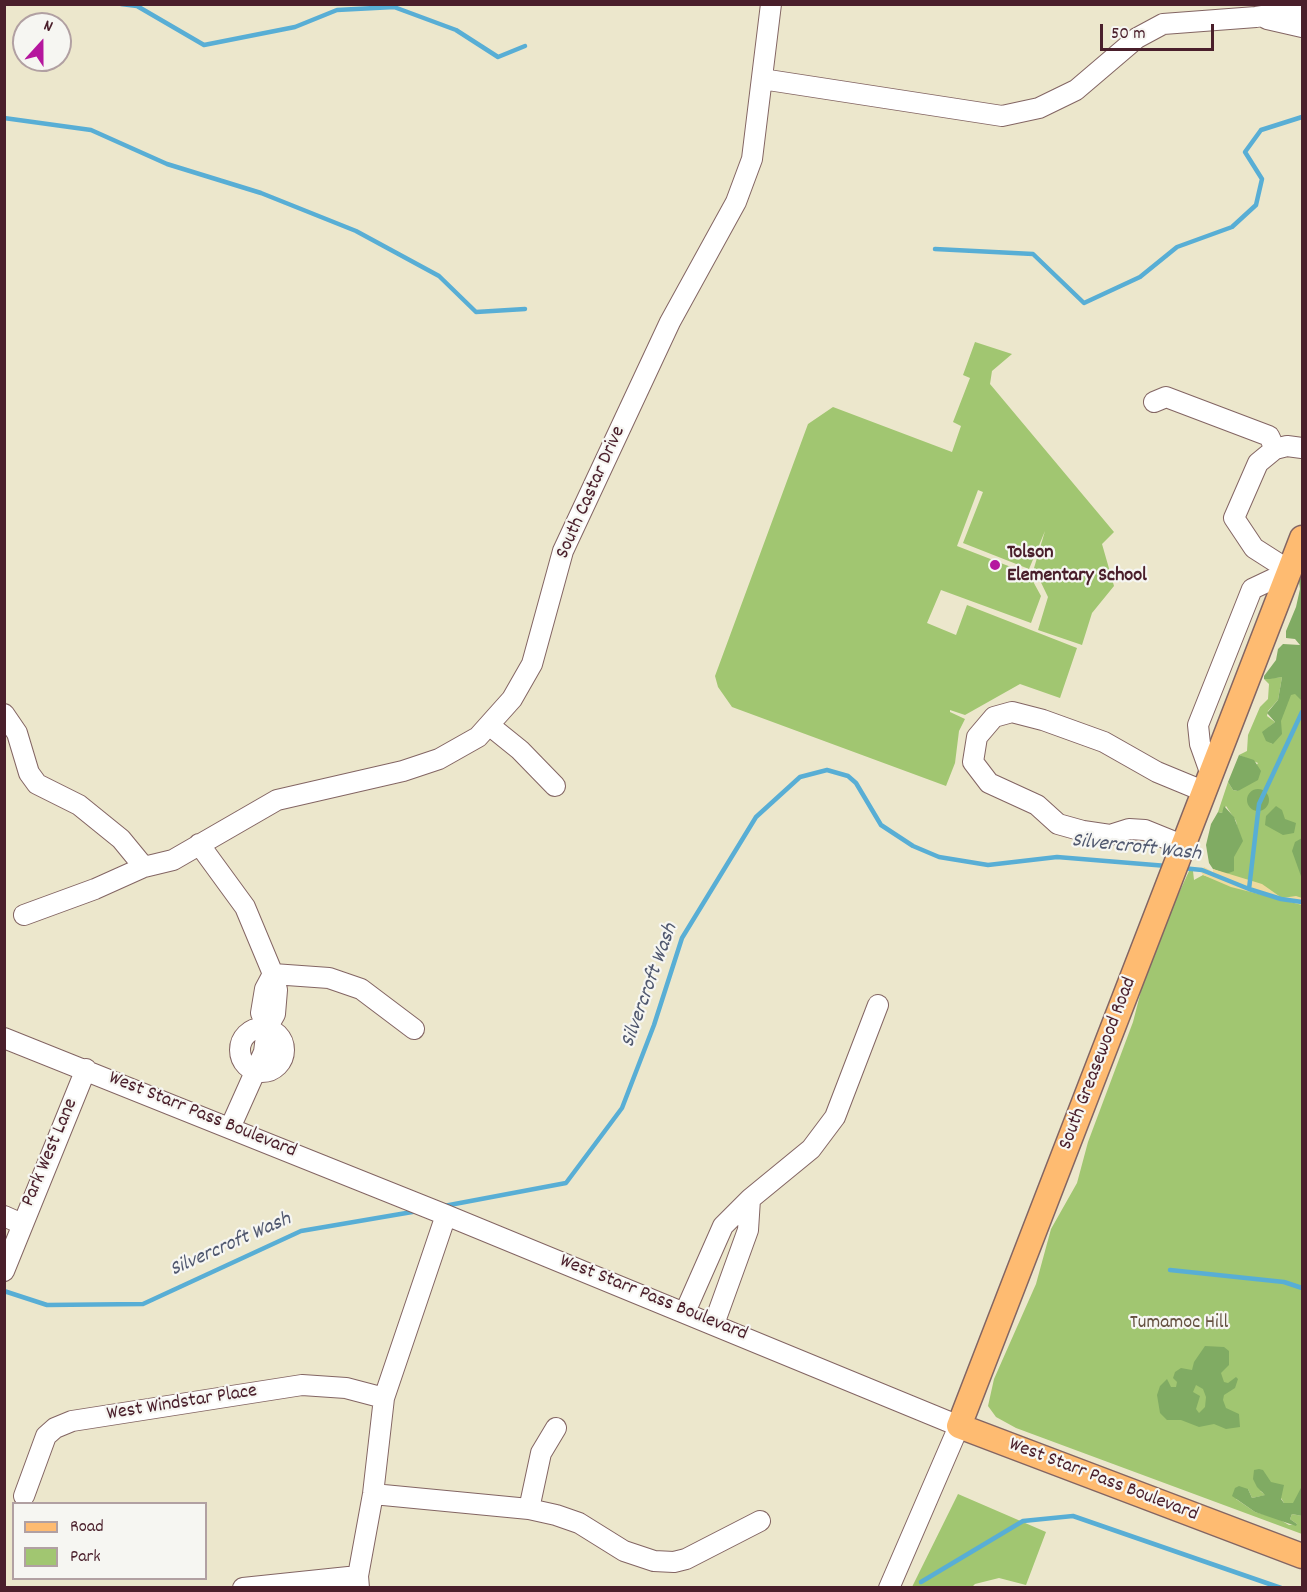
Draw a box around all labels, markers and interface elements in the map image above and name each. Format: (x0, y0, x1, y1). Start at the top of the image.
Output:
north arrow (12, 12, 72, 72)
scale bar (1103, 12, 1217, 50)
text: N (40, 14, 56, 39)
text: 50 m (1111, 22, 1146, 47)
street label: South Castar Drive (552, 423, 632, 563)
place label: Tolson Elementary School (1007, 542, 1147, 589)
marker: Tolson Elementary School (988, 558, 1002, 572)
water label: Silvercroft Wash (1070, 830, 1202, 868)
water label: Silvercroft Wash (617, 921, 685, 1051)
street label: South Greasewood Road (1055, 975, 1143, 1153)
street label: West Starr Pass Boulevard (104, 1067, 300, 1165)
street label: Park West Lane (18, 1095, 84, 1211)
water label: Silvercroft Wash (167, 1208, 295, 1284)
street label: West Starr Pass Boulevard (555, 1250, 751, 1348)
park label: Tumamoc Hill (1130, 1312, 1228, 1336)
street label: West Windstar Place (105, 1380, 259, 1428)
street label: West Starr Pass Boulevard (1005, 1434, 1201, 1528)
legend (12, 1502, 207, 1580)
text: Road (70, 1515, 104, 1540)
text: Park (70, 1545, 101, 1570)

